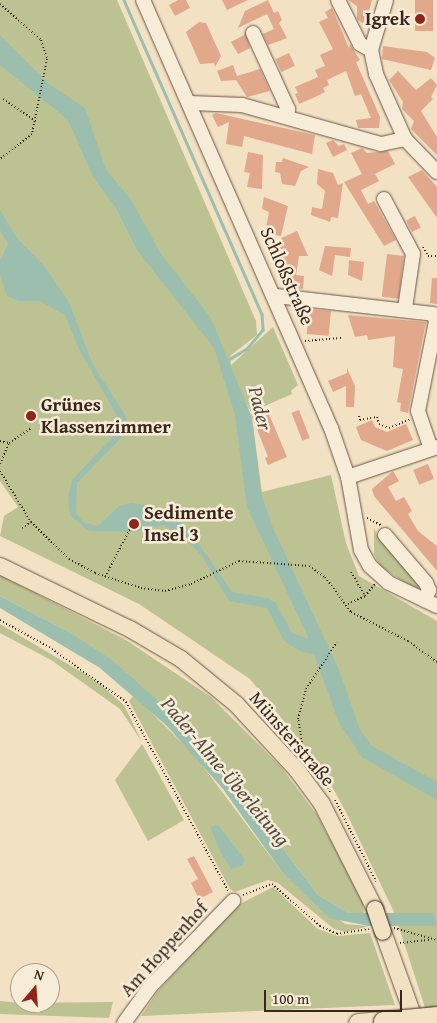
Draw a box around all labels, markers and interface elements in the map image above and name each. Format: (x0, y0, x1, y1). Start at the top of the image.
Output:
place label: Igrek (365, 8, 410, 30)
marker: Igrek (414, 13, 426, 25)
street label: Schloßstraße (255, 223, 319, 329)
water label: Pader (244, 384, 278, 432)
place label: Grünes Klassenzimmer (41, 394, 171, 438)
marker: Grünes Klassenzimmer (25, 410, 37, 422)
place label: Sedimente Insel 3 (144, 502, 233, 546)
marker: Sedimente Insel 3 (128, 518, 140, 530)
street label: Münsterstraße (245, 687, 339, 791)
water label: Pader-Alme-Überleitung (157, 692, 295, 850)
street label: Am Hoppenhof (115, 897, 213, 1001)
north arrow (10, 963, 60, 1013)
text: N (32, 964, 47, 986)
scale bar (267, 980, 404, 1012)
text: 100 m (272, 988, 309, 1009)

